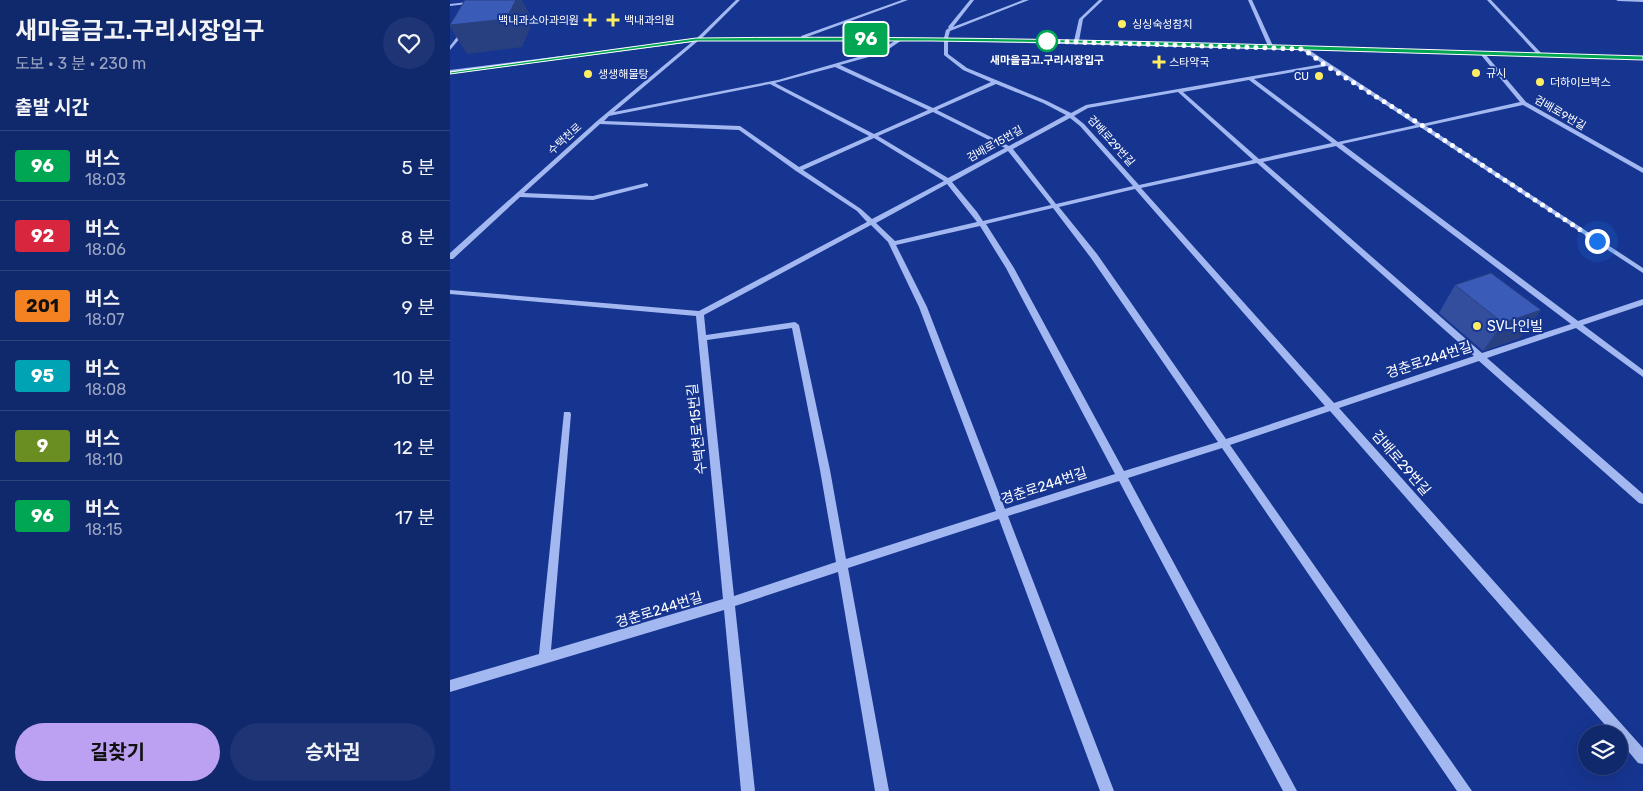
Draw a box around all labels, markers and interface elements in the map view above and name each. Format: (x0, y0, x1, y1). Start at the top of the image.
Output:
marker: 백내과소아과의원 (583, 13, 597, 27)
marker: 백내과의원 (606, 13, 620, 27)
place label: 백내과소아과의원 (498, 14, 579, 27)
place label: 백내과의원 (624, 14, 675, 27)
text: 새마을금고.구리시장입구 (15, 17, 265, 45)
button: heart (383, 17, 435, 69)
marker: 싱싱숙성참치 (1116, 18, 1128, 30)
place label: 싱싱숙성참치 (1132, 18, 1193, 31)
line badge: 96 (844, 23, 888, 55)
text: 96 (854, 28, 878, 50)
marker: 새마을금고.구리시장입구 (1036, 30, 1058, 52)
text: 도보 · 3 분 · 230 m (15, 54, 146, 73)
place label: 새마을금고.구리시장입구 (990, 54, 1104, 67)
marker: 스타약국 (1153, 56, 1165, 68)
place label: 스타약국 (1169, 56, 1209, 69)
marker: 규시 (1470, 67, 1482, 79)
place label: 규시 (1486, 67, 1506, 80)
marker: 생생해물탕 (582, 68, 594, 80)
place label: 생생해물탕 (598, 68, 649, 81)
place label: CU (1294, 70, 1309, 83)
marker: CU (1313, 70, 1325, 82)
marker: 더하이브박스 (1534, 76, 1546, 88)
place label: 더하이브박스 (1550, 76, 1611, 89)
street label: 검배로9번길 (1532, 93, 1588, 133)
text: 출발 시간 (15, 96, 89, 119)
street label: 검배로29번길 (1085, 113, 1137, 169)
street label: 수택천로 (546, 121, 584, 157)
street label: 검배로15번길 (965, 123, 1025, 165)
text: 버스 (85, 147, 120, 170)
text: 96 (31, 155, 54, 177)
text: 5 분 (402, 156, 435, 179)
text: 18:03 (85, 170, 126, 189)
text: 버스 (85, 217, 120, 240)
text: 92 (31, 225, 54, 247)
text: 8 분 (401, 226, 435, 249)
your location (1585, 229, 1610, 254)
text: 18:06 (85, 240, 126, 259)
text: 버스 (85, 287, 120, 310)
text: 201 (26, 295, 59, 317)
text: 9 분 (402, 296, 435, 319)
text: 18:07 (85, 310, 125, 329)
place label: SV나인빌 (1487, 318, 1543, 335)
marker: SV나인빌 (1471, 320, 1483, 332)
street label: 경춘로244번길 (1384, 338, 1474, 382)
text: 버스 (85, 357, 120, 380)
text: 95 (31, 365, 54, 387)
text: 10 분 (393, 366, 435, 389)
text: 18:08 (85, 380, 126, 399)
street label: 수택천로15번길 (684, 383, 710, 475)
text: 버스 (85, 427, 120, 450)
street label: 검배로29번길 (1368, 427, 1434, 499)
text: 9 (37, 435, 48, 457)
text: 12 분 (394, 436, 435, 459)
text: 18:10 (85, 450, 123, 469)
street label: 경춘로244번길 (999, 464, 1089, 508)
text: 버스 (85, 497, 120, 520)
text: 96 (31, 505, 54, 527)
text: 17 분 (395, 506, 435, 529)
text: 18:15 (85, 520, 122, 539)
street label: 경춘로244번길 (614, 589, 704, 631)
button: 길찾기 (15, 723, 220, 781)
button: 승차권 (230, 723, 435, 781)
map controls (1578, 725, 1628, 775)
button: layers (1578, 725, 1628, 775)

